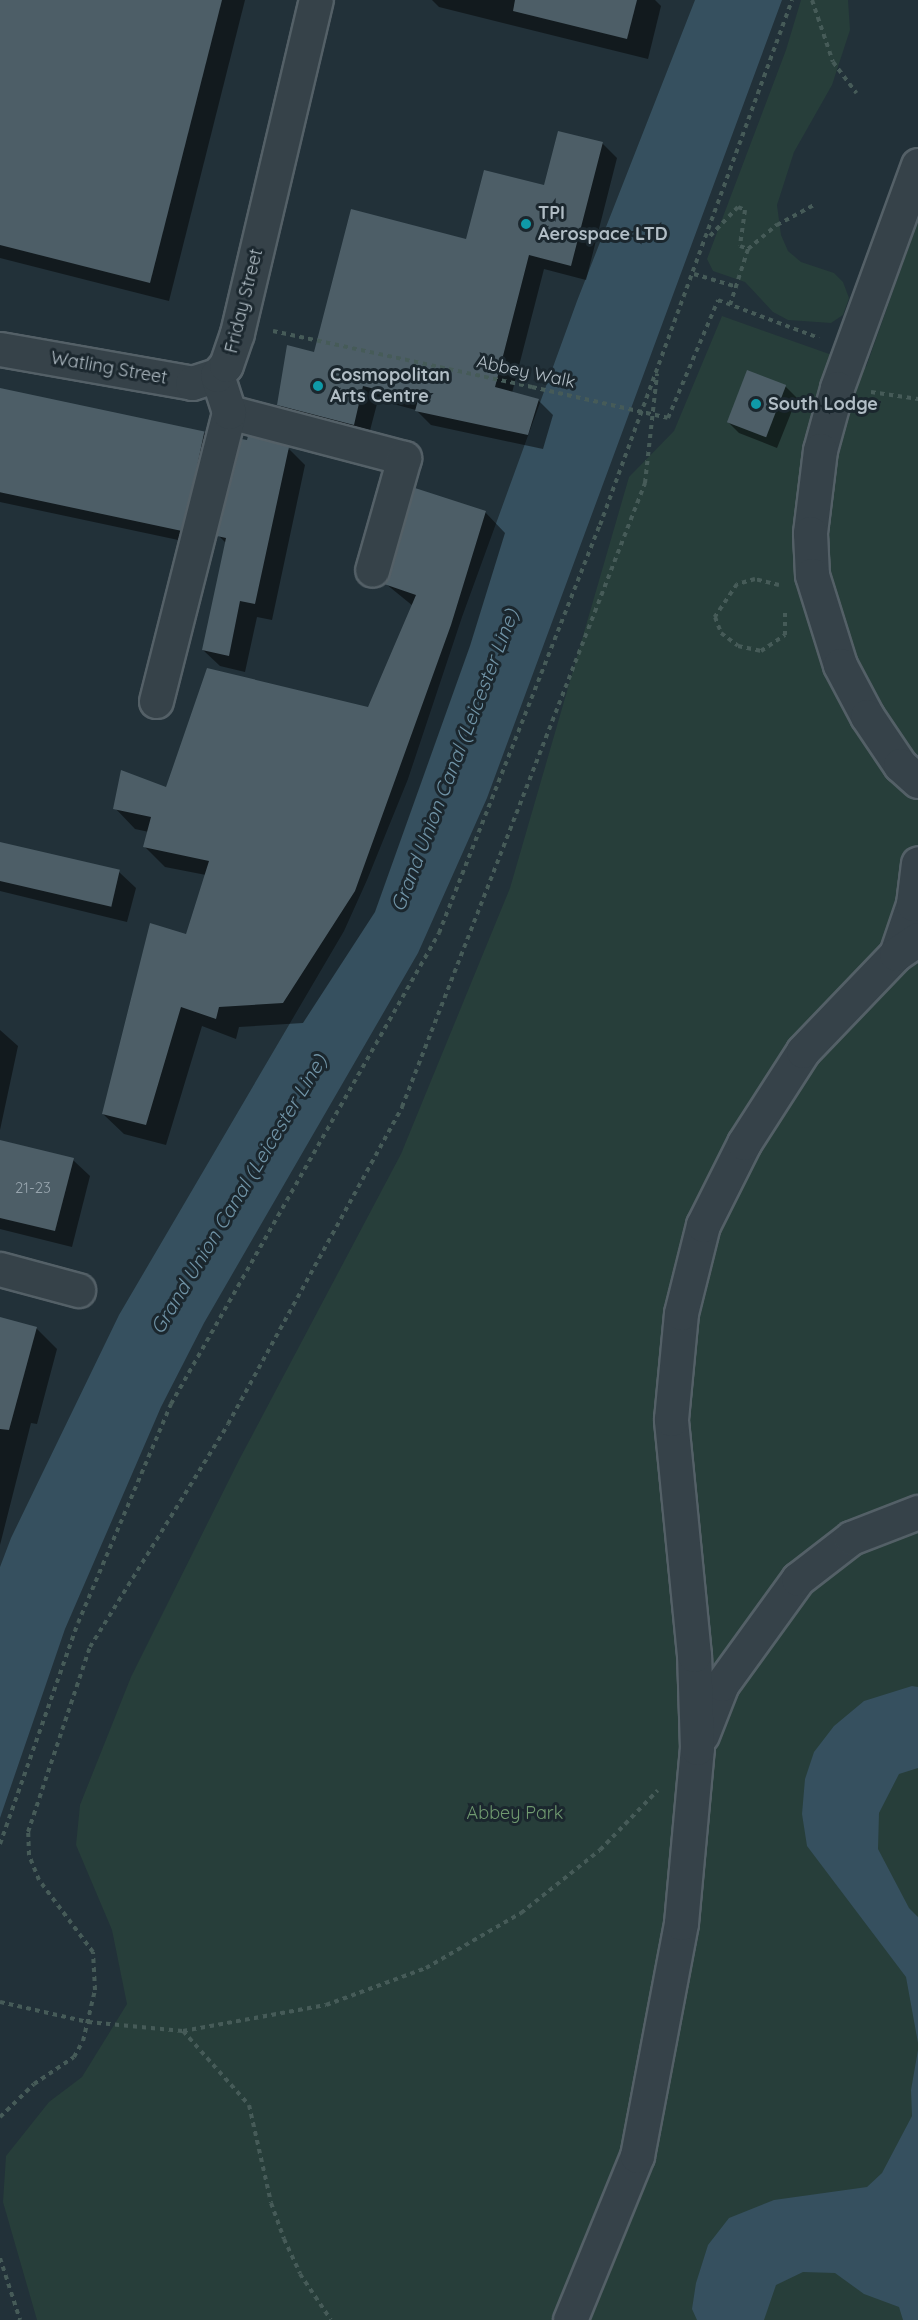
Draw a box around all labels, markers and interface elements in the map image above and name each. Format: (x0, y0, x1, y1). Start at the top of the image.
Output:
place label: TPI Aerospace LTD (538, 203, 668, 246)
marker: TPI Aerospace LTD (519, 217, 533, 231)
street label: Friday Street (221, 246, 267, 356)
street label: Watling Street (49, 347, 169, 389)
street label: Abbey Walk (475, 351, 577, 393)
place label: Cosmopolitan Arts Centre (330, 365, 450, 407)
marker: Cosmopolitan Arts Centre (311, 379, 325, 393)
place label: South Lodge (768, 393, 878, 415)
marker: South Lodge (749, 397, 763, 411)
water label: Grand Union Canal (Leicester Line) (385, 605, 523, 915)
water label: Grand Union Canal (Leicester Line) (145, 1050, 331, 1338)
house number: 21-23 (15, 1179, 51, 1197)
park label: Abbey Park (467, 1802, 563, 1824)

